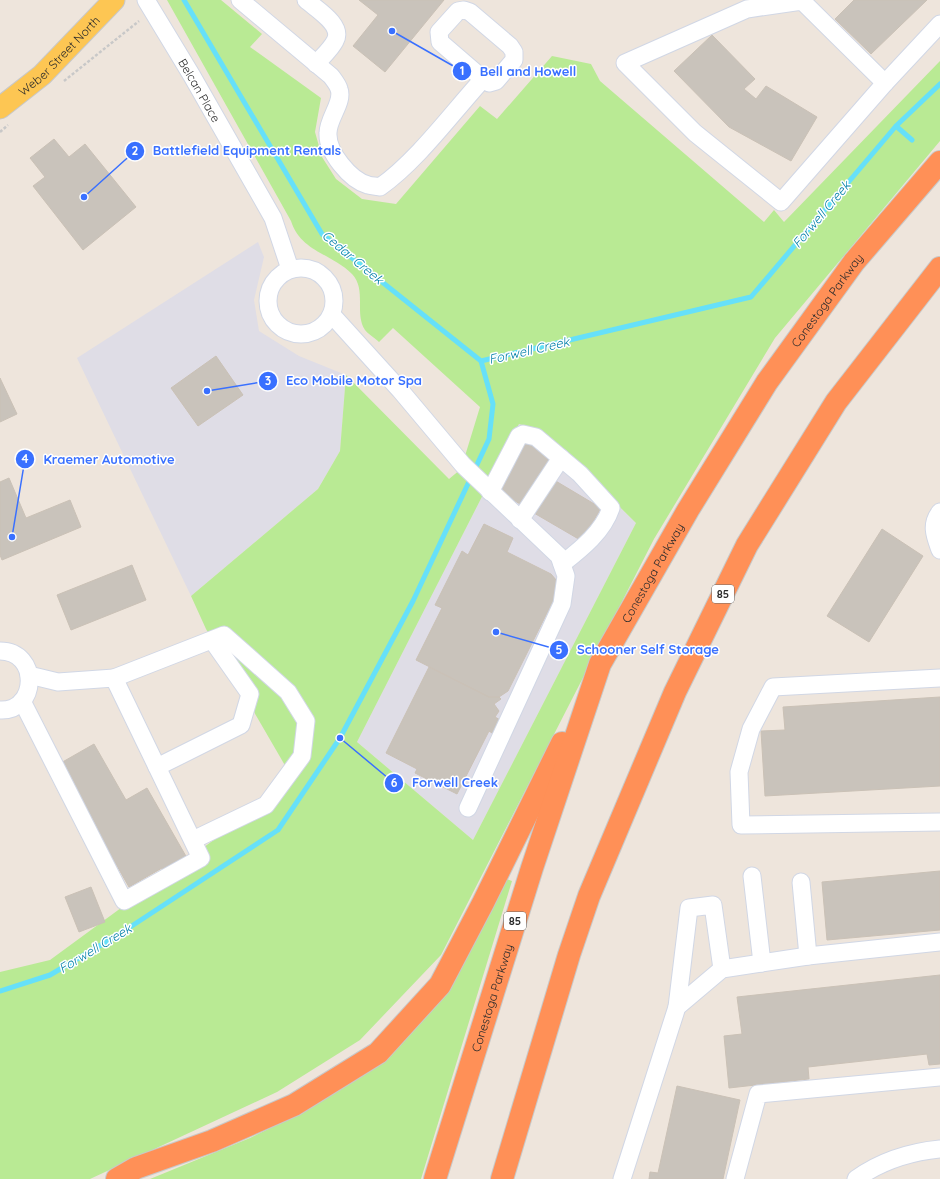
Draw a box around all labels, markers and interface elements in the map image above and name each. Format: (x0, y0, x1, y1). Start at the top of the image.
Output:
street label: Weber Street North (15, 12, 102, 98)
street label: Belcan Place (176, 56, 224, 125)
callout: Bell and Howell (452, 59, 584, 84)
text: 1 (460, 63, 464, 78)
text: Bell and Howell (480, 63, 576, 79)
callout: Battlefield Equipment Rentals (125, 138, 349, 163)
text: Battlefield Equipment Rentals (153, 142, 341, 158)
text: 2 (132, 143, 139, 158)
water label: Forwell Creek (788, 177, 854, 251)
water label: Cedar Creek (319, 227, 388, 288)
street label: Conestoga Parkway (787, 250, 866, 350)
water label: Forwell Creek (487, 333, 572, 367)
callout: Eco Mobile Motor Spa (258, 368, 430, 393)
text: Eco Mobile Motor Spa (286, 372, 422, 388)
text: 3 (265, 373, 271, 388)
callout: Kraemer Automotive (15, 447, 183, 472)
text: 4 (21, 451, 29, 466)
text: Kraemer Automotive (43, 451, 175, 467)
street label: Conestoga Parkway (618, 520, 687, 625)
road number: 85 (712, 585, 734, 603)
callout: Schooner Self Storage (549, 637, 727, 662)
text: Schooner Self Storage (577, 641, 719, 657)
text: 5 (556, 642, 563, 657)
callout: Forwell Creek (384, 770, 506, 795)
text: Forwell Creek (412, 774, 498, 790)
text: 6 (391, 775, 398, 790)
road number: 85 (504, 912, 526, 930)
water label: Forwell Creek (56, 919, 135, 976)
street label: Conestoga Parkway (468, 942, 515, 1053)

